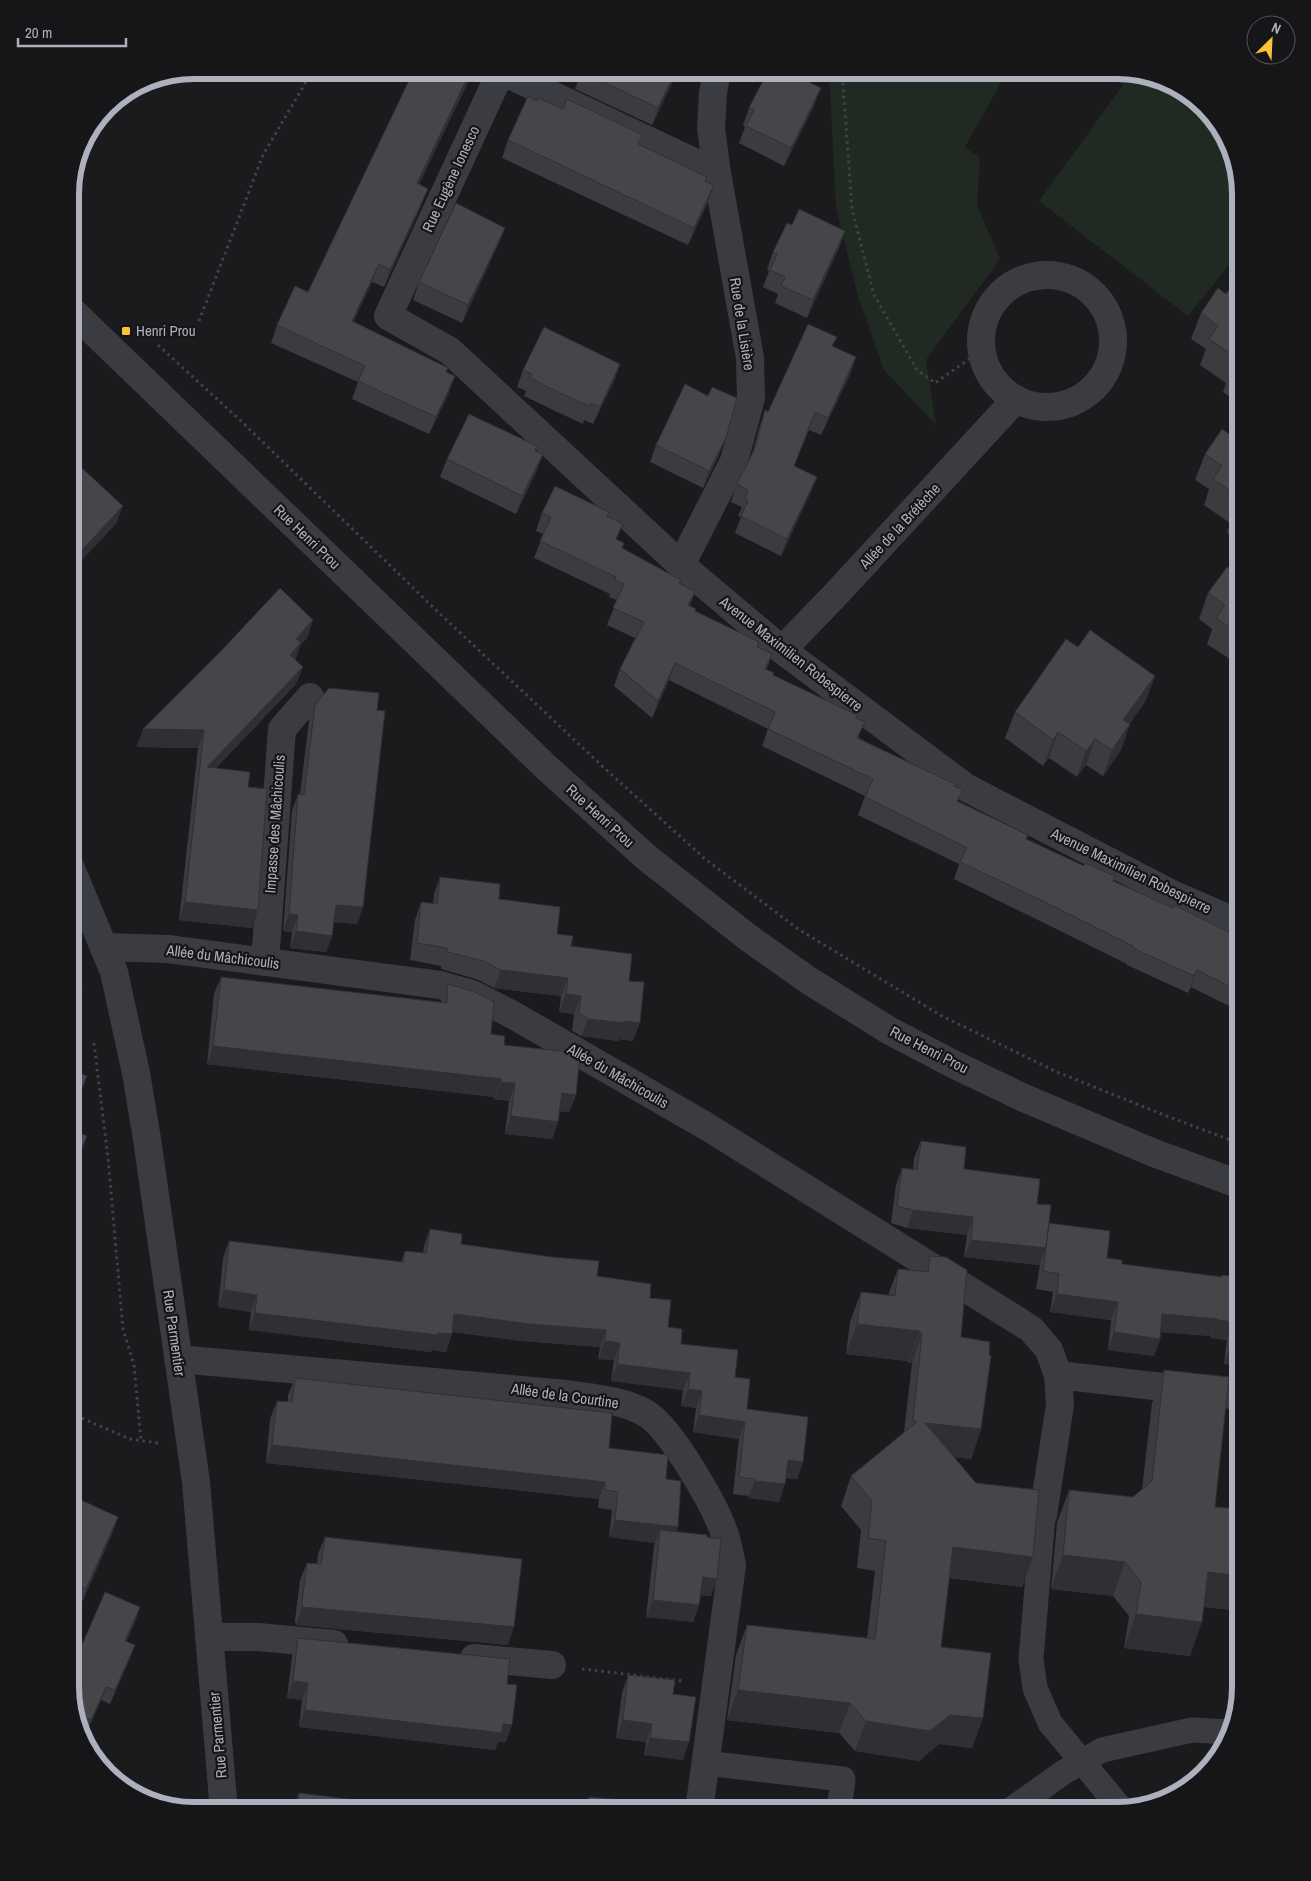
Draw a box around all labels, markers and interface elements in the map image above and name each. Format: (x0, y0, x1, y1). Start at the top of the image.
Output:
scale bar (18, 15, 125, 47)
north arrow (1246, 15, 1296, 65)
text: N (1269, 18, 1284, 38)
text: 20 m (25, 22, 52, 43)
street label: Rue Eugène Ionesco (417, 122, 484, 235)
street label: Rue de la Lisière (725, 276, 760, 372)
place label: Henri Prou (136, 320, 195, 341)
marker: Henri Prou (120, 325, 132, 337)
street label: Allée de la Brétèche (854, 478, 945, 574)
street label: Rue Henri Prou (269, 499, 345, 574)
street label: Avenue Maximilien Robespierre (715, 590, 867, 716)
street label: Impasse des Mâchicoulis (259, 754, 290, 894)
street label: Rue Henri Prou (562, 779, 639, 852)
street label: Avenue Maximilien Robespierre (1047, 822, 1215, 919)
street label: Allée du Mâchicoulis (164, 939, 281, 974)
street label: Rue Henri Prou (886, 1021, 972, 1078)
street label: Allée du Mâchicoulis (563, 1038, 673, 1113)
street label: Rue Parmentier (158, 1288, 191, 1377)
street label: Allée de la Courtine (509, 1377, 620, 1413)
street label: Rue Parmentier (203, 1691, 232, 1779)

